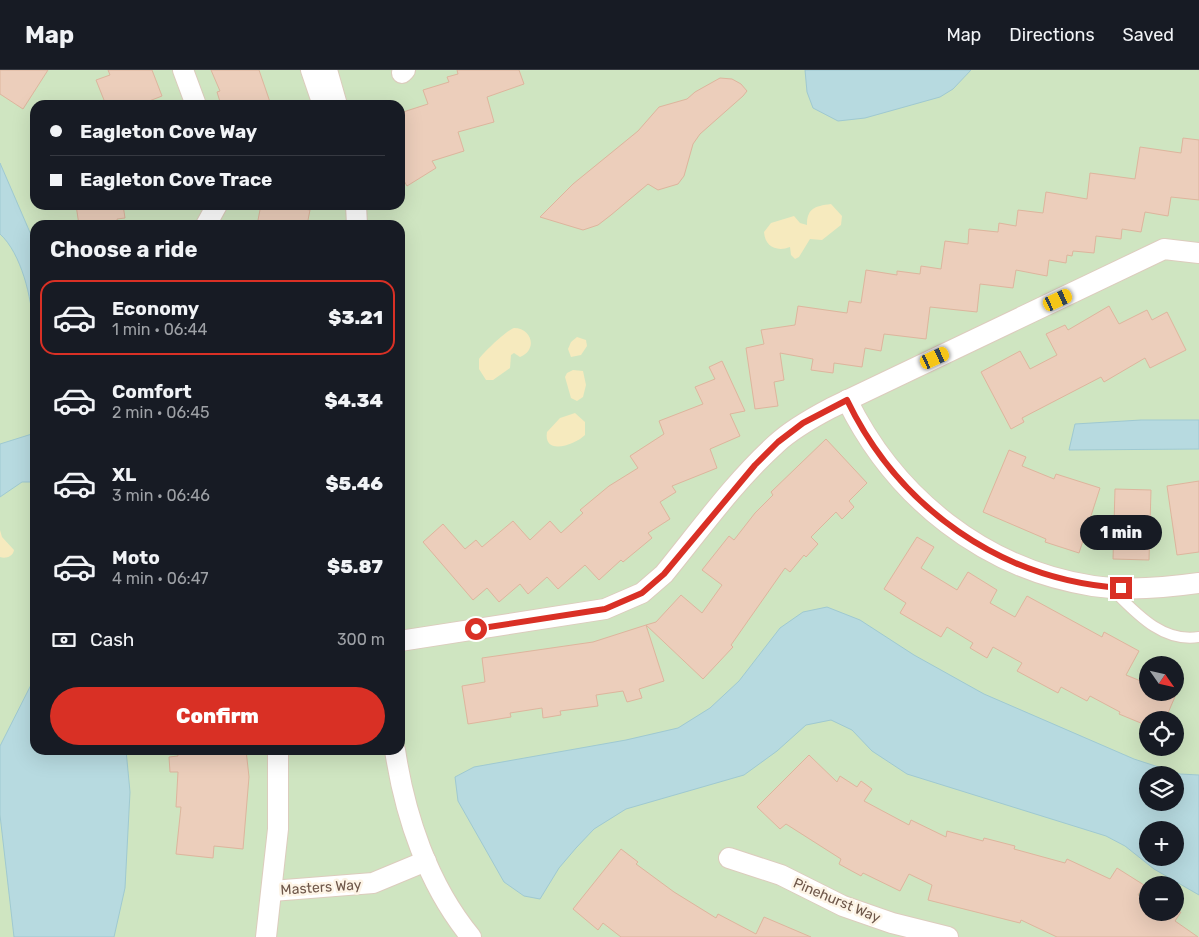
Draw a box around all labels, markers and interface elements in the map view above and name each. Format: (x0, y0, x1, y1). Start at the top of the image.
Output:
text: Map (25, 21, 74, 49)
text: Map (946, 24, 981, 46)
text: Directions (1009, 24, 1095, 46)
text: Saved (1123, 24, 1174, 46)
text: Eagleton Cove Way (80, 120, 257, 143)
text: Eagleton Cove Trace (80, 168, 272, 191)
text: Choose a ride (50, 236, 197, 263)
car (1041, 287, 1074, 313)
icon: car (52, 295, 97, 340)
text: Economy (112, 297, 199, 320)
text: $3.21 (328, 306, 383, 329)
text: 1 min · 06:44 (112, 320, 207, 339)
car (918, 345, 951, 371)
icon: car (52, 378, 97, 423)
text: Comfort (112, 380, 192, 403)
text: $4.34 (324, 389, 383, 412)
text: 2 min · 06:45 (112, 403, 210, 422)
icon: car (52, 461, 97, 506)
text: XL (112, 463, 136, 486)
text: $5.46 (325, 472, 383, 495)
text: 3 min · 06:46 (112, 486, 210, 505)
callout: 1 min (1080, 516, 1162, 550)
text: 1 min (1100, 523, 1142, 542)
icon: car (52, 544, 97, 589)
text: Moto (112, 546, 160, 569)
text: $5.87 (327, 555, 383, 578)
text: 4 min · 06:47 (112, 569, 209, 588)
route end (1110, 577, 1132, 599)
route start (465, 618, 487, 640)
icon: cash (50, 626, 78, 654)
text: Cash (90, 628, 134, 651)
text: 300 m (337, 630, 385, 649)
north arrow (1139, 656, 1184, 701)
map controls (1139, 656, 1184, 921)
button: Confirm (50, 687, 385, 745)
button: locate (1139, 711, 1184, 756)
button: layers (1139, 766, 1184, 811)
button: + (1139, 821, 1184, 866)
street label: Pinehurst Way (791, 874, 883, 927)
street label: Masters Way (280, 876, 362, 899)
button: − (1139, 876, 1184, 921)

